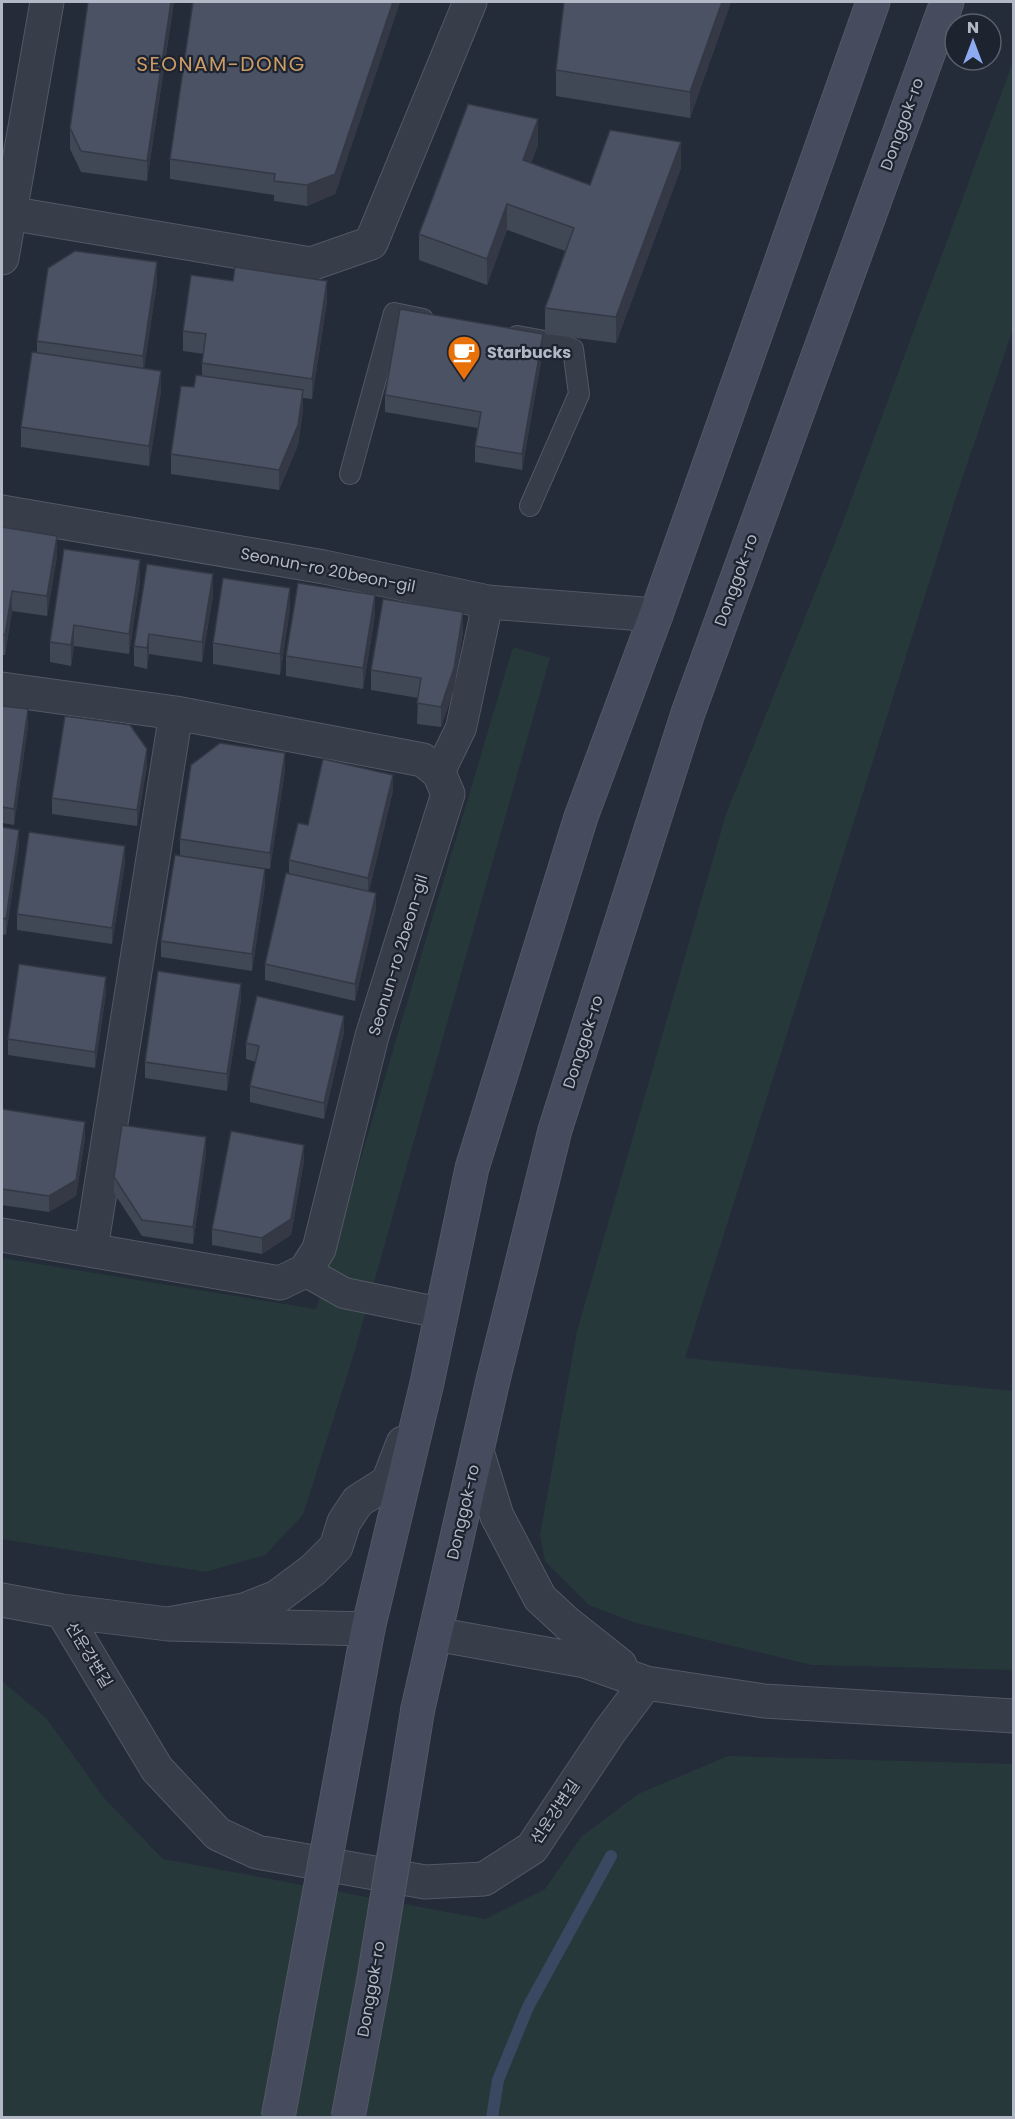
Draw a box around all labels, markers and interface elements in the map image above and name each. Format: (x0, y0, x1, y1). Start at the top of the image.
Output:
north arrow (943, 12, 1003, 72)
text: N (967, 16, 979, 39)
district label: SEONAM-DONG (136, 50, 306, 78)
street label: Donggok-ro (875, 75, 929, 173)
cafe icon: Starbucks (446, 334, 482, 381)
place label: Starbucks (487, 341, 571, 364)
street label: Donggok-ro (709, 531, 763, 629)
street label: Seonun-ro 20beon-gil (239, 542, 417, 598)
street label: Seonun-ro 2beon-gil (363, 872, 433, 1038)
street label: Donggok-ro (557, 992, 609, 1092)
street label: Donggok-ro (441, 1462, 485, 1562)
street label: 선운강변길 (60, 1618, 118, 1692)
street label: 선운강변길 (525, 1775, 585, 1849)
street label: Donggok-ro (351, 1939, 391, 2039)

